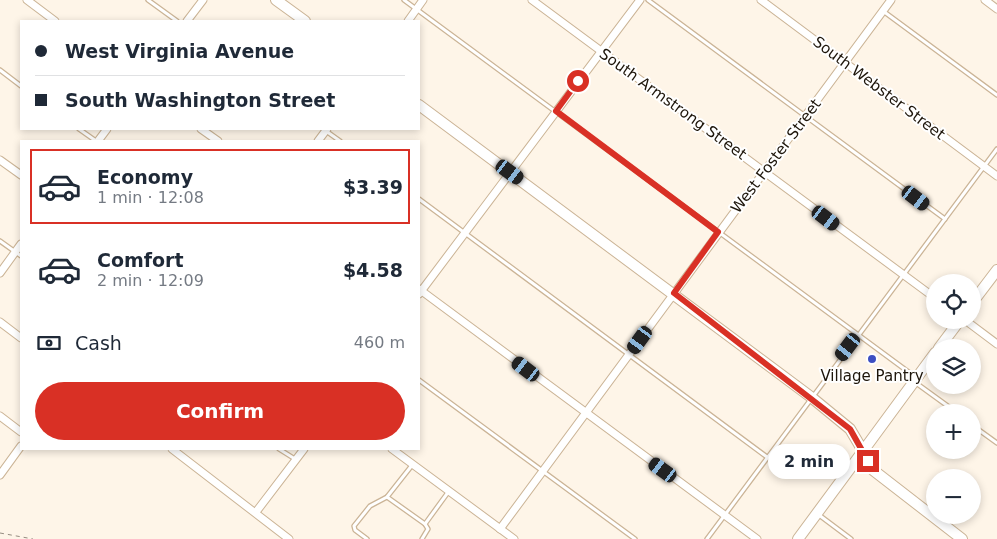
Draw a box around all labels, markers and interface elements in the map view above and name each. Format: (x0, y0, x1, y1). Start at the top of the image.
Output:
street label: South Webster Street (809, 33, 949, 144)
text: West Virginia Avenue (65, 40, 294, 62)
street label: South Armstrong Street (596, 45, 750, 163)
route start (567, 70, 589, 92)
text: South Washington Street (65, 89, 335, 111)
street label: West Foster Street (727, 95, 825, 217)
car (493, 157, 526, 187)
icon: car (37, 164, 82, 209)
text: Economy (97, 166, 193, 188)
text: $3.39 (343, 176, 403, 198)
car (899, 183, 932, 213)
text: 1 min · 12:08 (97, 188, 204, 207)
car (809, 203, 842, 233)
icon: car (37, 247, 82, 292)
text: Comfort (97, 249, 184, 271)
text: $4.58 (343, 259, 403, 281)
text: 2 min · 12:09 (97, 271, 204, 290)
map controls (926, 274, 981, 524)
button: locate (926, 274, 981, 329)
car (625, 323, 654, 357)
icon: cash (35, 329, 63, 357)
car (832, 331, 863, 363)
text: Cash (75, 332, 122, 354)
text: 460 m (354, 333, 405, 352)
button: layers (926, 339, 981, 394)
marker: Village Pantry (866, 353, 878, 365)
car (509, 354, 542, 384)
place label: Village Pantry (820, 367, 924, 385)
button: Confirm (35, 382, 405, 440)
button: + (926, 404, 981, 459)
callout: 2 min (768, 444, 850, 478)
route end (857, 450, 879, 472)
text: 2 min (784, 452, 834, 471)
car (646, 455, 679, 485)
button: − (926, 469, 981, 524)

